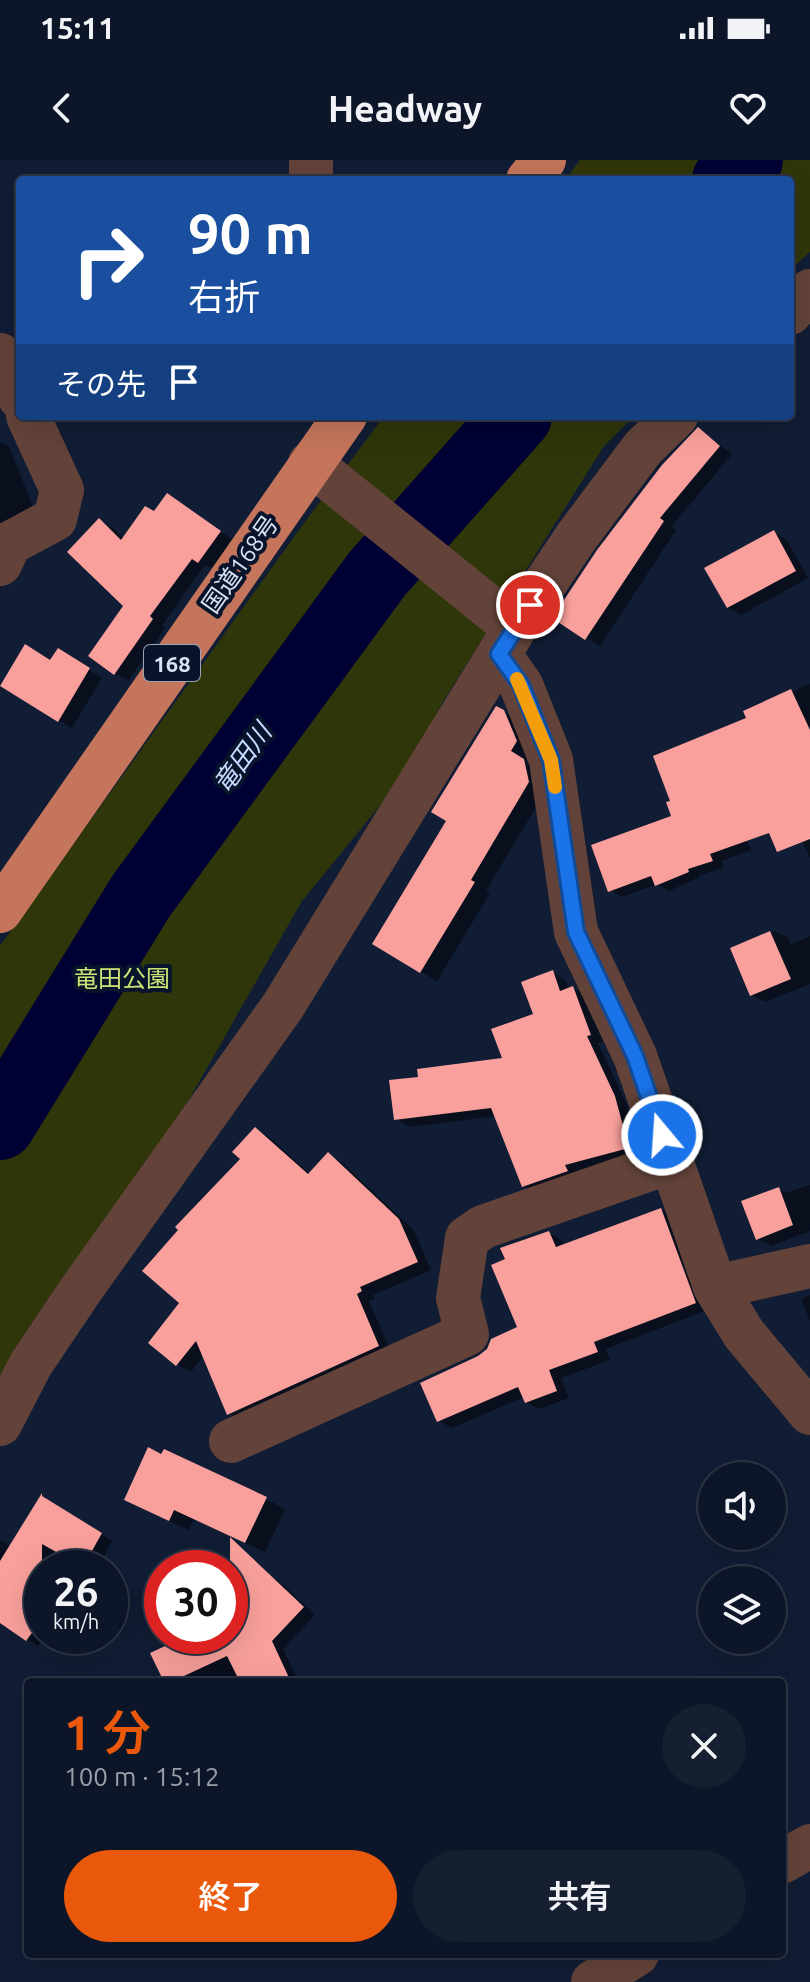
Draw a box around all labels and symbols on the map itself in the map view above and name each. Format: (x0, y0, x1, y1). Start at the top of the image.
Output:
street label: 国道168号 (197, 510, 283, 618)
pin (496, 571, 564, 639)
road number: 168 (144, 645, 200, 681)
water label: 竜田川 (207, 716, 278, 798)
park label: 竜田公園 (74, 965, 170, 992)
position arrow (620, 1093, 704, 1177)
speed limit sign: 30 (144, 1550, 248, 1654)

